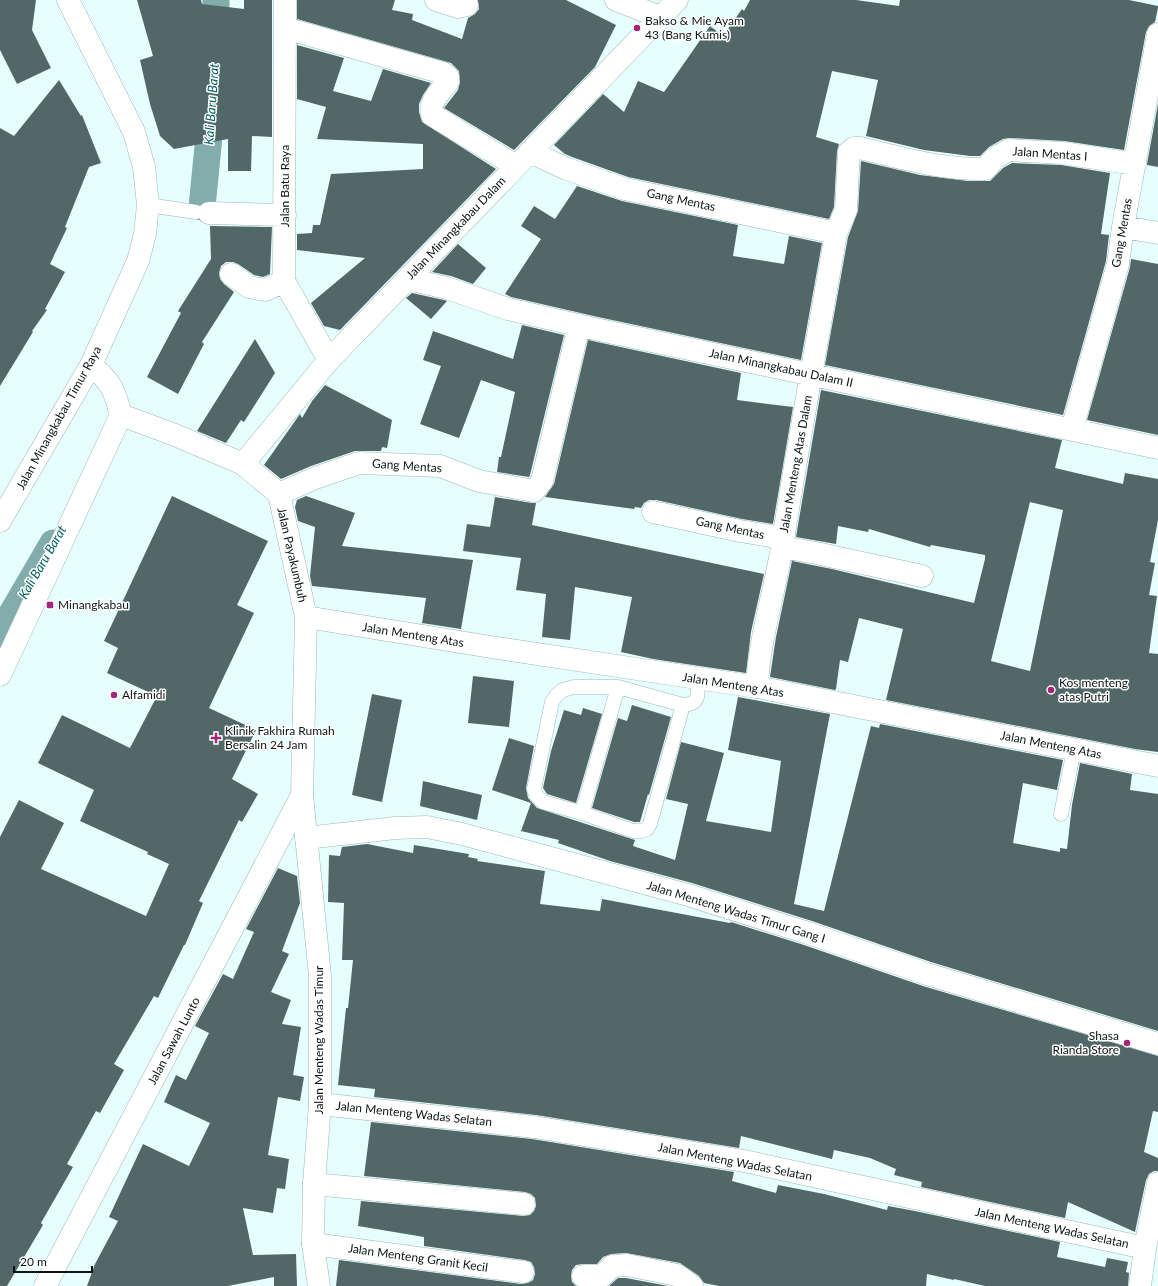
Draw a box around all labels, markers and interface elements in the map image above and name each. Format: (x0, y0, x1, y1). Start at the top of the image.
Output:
place label: Bakso & Mie Ayam 43 (Bang Kumis) (645, 13, 744, 42)
marker: Bakso & Mie Ayam 43 (Bang Kumis) (632, 23, 642, 33)
water label: Kali Baru Barat (200, 62, 222, 145)
street label: Jalan Mentas I (1012, 143, 1088, 164)
street label: Jalan Batu Raya (277, 145, 292, 227)
street label: Jalan Minangkabau Dalam (403, 173, 509, 282)
street label: Gang Mentas (645, 185, 717, 214)
street label: Gang Mentas (1108, 197, 1135, 269)
street label: Jalan Minangkabau Timur Raya (13, 343, 104, 492)
street label: Jalan Minangkabau Dalam II (708, 345, 854, 390)
street label: Jalan Menteng Atas Dalam (776, 394, 815, 534)
street label: Gang Mentas (372, 456, 443, 475)
street label: Jalan Payakumbuh (274, 506, 311, 604)
street label: Gang Mentas (694, 513, 766, 542)
water label: Kali Baru Barat (15, 522, 70, 601)
place label: Minangkabau (58, 597, 129, 612)
marker: Minangkabau (45, 600, 55, 610)
street label: Jalan Menteng Atas (361, 619, 465, 650)
street label: Jalan Menteng Atas (681, 669, 785, 700)
place label: Kos menteng atas Putri (1059, 675, 1128, 704)
marker: Kos menteng atas Putri (1046, 685, 1056, 695)
place label: Alfamidi (122, 687, 166, 702)
marker: Alfamidi (109, 690, 119, 700)
place label: Klinik Fakhira Rumah Bersalin 24 Jam (225, 723, 335, 752)
street label: Jalan Menteng Atas (999, 727, 1103, 762)
marker: Klinik Fakhira Rumah Bersalin 24 Jam (210, 732, 222, 744)
street label: Jalan Menteng Wadas Timur Gang I (645, 877, 827, 946)
street label: Jalan Menteng Wadas Timur (311, 965, 326, 1114)
street label: Jalan Sawah Lunto (144, 994, 203, 1087)
place label: Shasa Rianda Store (1052, 1028, 1119, 1057)
marker: Shasa Rianda Store (1122, 1038, 1132, 1048)
street label: Jalan Menteng Wadas Selatan (335, 1098, 493, 1129)
street label: Jalan Menteng Wadas Selatan (657, 1139, 814, 1184)
street label: Jalan Menteng Wadas Selatan (974, 1204, 1130, 1251)
street label: Jalan Menteng Granit Kecil (347, 1240, 489, 1275)
scale bar (14, 1248, 92, 1274)
text: 20 m (20, 1254, 47, 1269)

